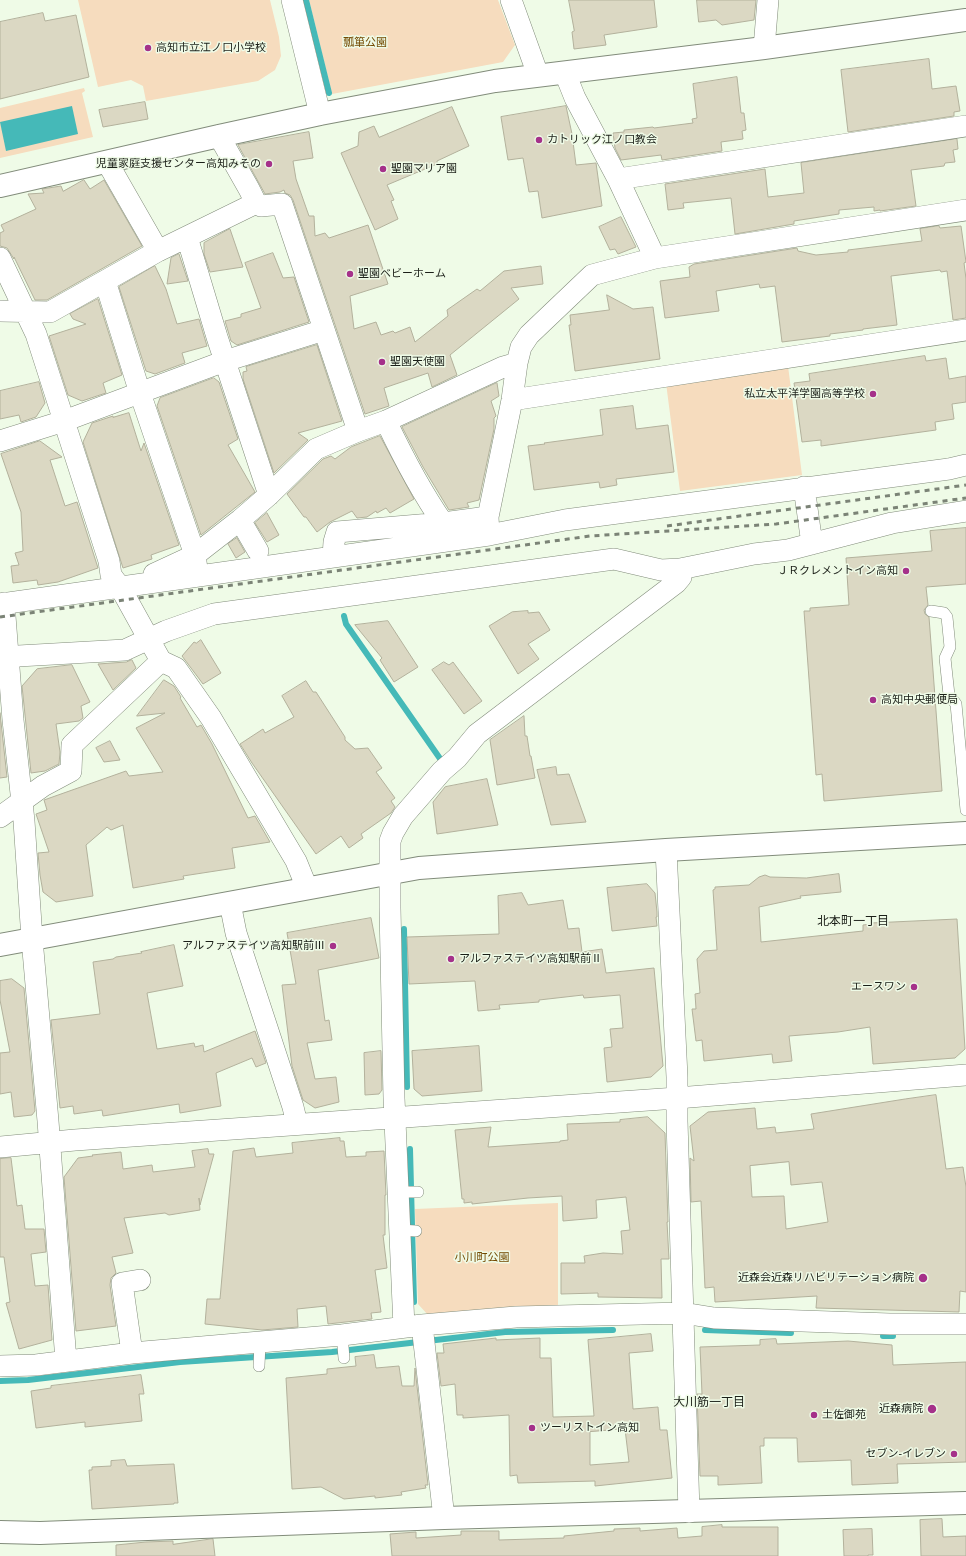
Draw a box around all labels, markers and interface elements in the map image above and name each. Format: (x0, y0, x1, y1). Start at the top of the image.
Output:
park label: 瓢箪公園 (343, 36, 387, 50)
place label: 高知市立江ノ口小学校 (156, 41, 266, 55)
marker: 高知市立江ノ口小学校 (143, 43, 153, 53)
place label: カトリック江ノ口教会 (547, 133, 657, 147)
marker: カトリック江ノ口教会 (534, 135, 544, 145)
place label: 児童家庭支援センター高知みその (96, 157, 261, 171)
marker: 児童家庭支援センター高知みその (264, 159, 274, 169)
place label: 聖園マリア園 (391, 162, 457, 176)
marker: 聖園マリア園 (378, 164, 388, 174)
place label: 聖園ベビーホーム (358, 267, 446, 281)
marker: 聖園ベビーホーム (345, 269, 355, 279)
place label: 聖園天使園 (390, 355, 445, 369)
marker: 聖園天使園 (377, 357, 387, 367)
place label: 私立太平洋学園高等学校 (744, 387, 865, 401)
marker: 私立太平洋学園高等学校 (868, 389, 878, 399)
place label: ＪＲクレメントイン高知 (777, 564, 898, 578)
marker: ＪＲクレメントイン高知 (901, 566, 911, 576)
place label: 高知中央郵便局 (881, 693, 958, 707)
marker: 高知中央郵便局 (868, 695, 878, 705)
district label: 北本町一丁目 (817, 915, 889, 929)
place label: アルファステイツ高知駅前Ⅲ (182, 939, 325, 953)
marker: アルファステイツ高知駅前Ⅲ (328, 941, 338, 951)
place label: アルファステイツ高知駅前Ⅱ (459, 952, 602, 966)
marker: アルファステイツ高知駅前Ⅱ (446, 954, 456, 964)
place label: エースワン (851, 980, 906, 994)
marker: エースワン (909, 982, 919, 992)
park label: 小川町公園 (455, 1251, 509, 1265)
place label: 近森会近森リハビリテーション病院 (738, 1271, 914, 1285)
marker: 近森会近森リハビリテーション病院 (917, 1272, 929, 1284)
district label: 大川筋一丁目 (673, 1396, 745, 1410)
place label: 近森病院 (879, 1402, 923, 1416)
marker: 近森病院 (926, 1403, 938, 1415)
place label: 土佐御苑 (822, 1408, 866, 1422)
marker: 土佐御苑 (809, 1410, 819, 1420)
place label: ツーリストイン高知 (540, 1421, 639, 1435)
marker: ツーリストイン高知 (527, 1423, 537, 1433)
place label: セブン-イレブン (865, 1447, 946, 1461)
marker: セブン-イレブン (949, 1449, 959, 1459)

